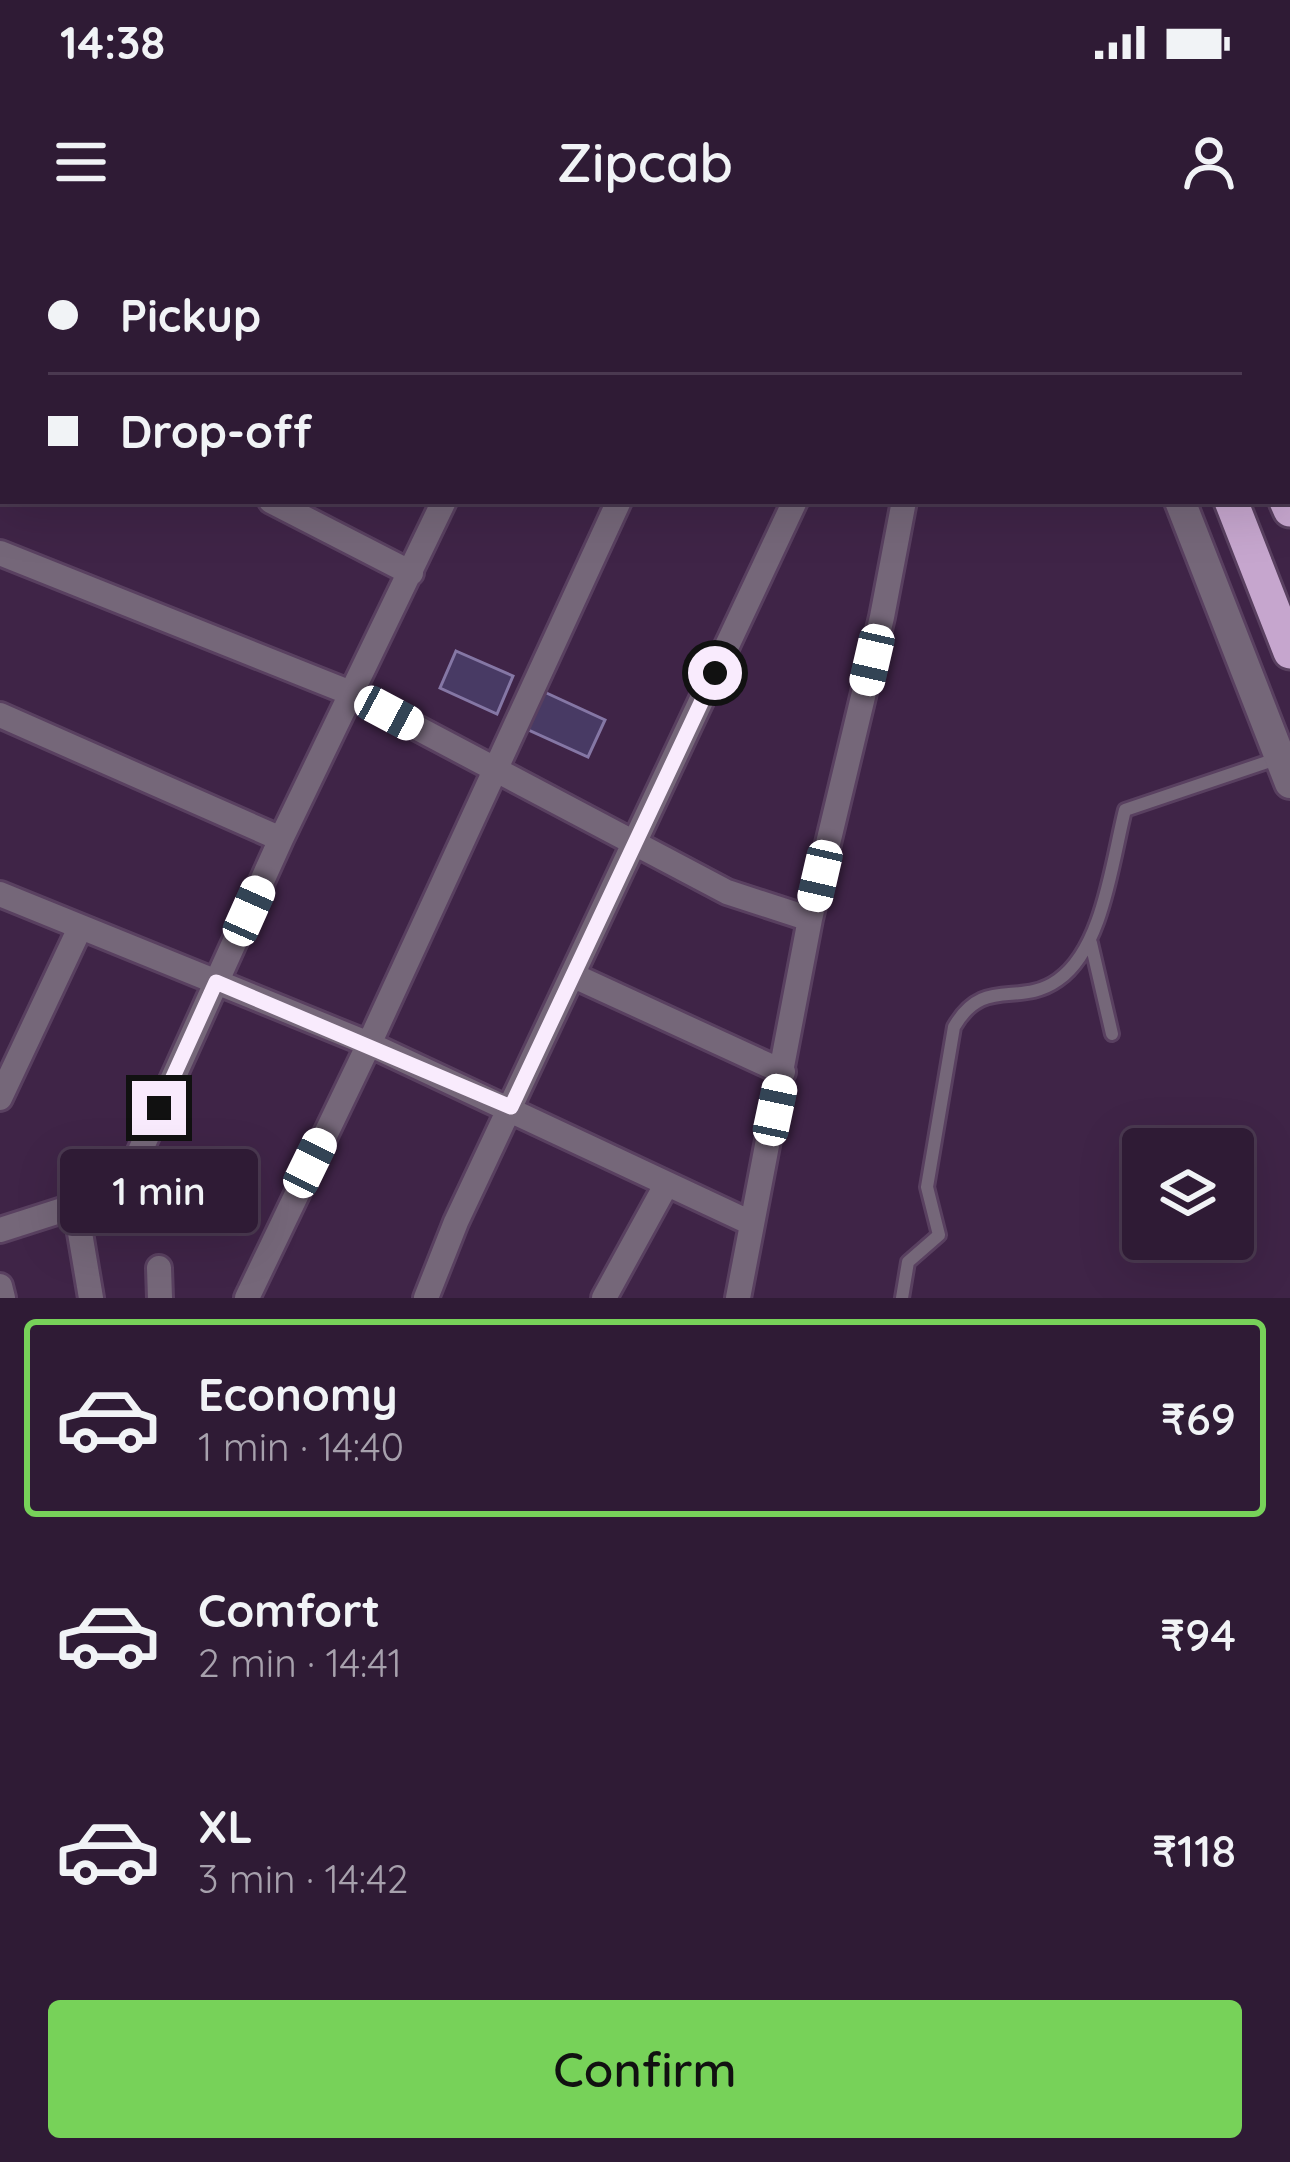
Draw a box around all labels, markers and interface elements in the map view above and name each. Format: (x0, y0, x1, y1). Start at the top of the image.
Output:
text: 14:38 (60, 14, 165, 70)
text: Zipcab (557, 128, 733, 196)
icon: menu (48, 129, 114, 195)
icon: person (1176, 129, 1242, 195)
text: Pickup (120, 287, 261, 343)
text: Drop-off (120, 403, 312, 459)
car (846, 621, 898, 699)
route start (688, 646, 742, 700)
car (349, 680, 429, 746)
car (794, 837, 846, 915)
car (218, 871, 280, 951)
car (750, 1071, 800, 1149)
route end (132, 1081, 186, 1135)
car (278, 1123, 342, 1203)
map controls (1122, 1128, 1254, 1260)
button: layers (1122, 1128, 1254, 1260)
callout: 1 min (60, 1150, 258, 1234)
text: 1 min (112, 1166, 206, 1215)
icon: car (54, 1364, 162, 1472)
text: Economy (198, 1366, 398, 1422)
text: ₹69 (1161, 1390, 1236, 1446)
text: 1 min · 14:40 (198, 1422, 404, 1471)
icon: car (54, 1580, 162, 1688)
text: Comfort (198, 1582, 380, 1638)
text: ₹94 (1160, 1606, 1236, 1662)
text: 2 min · 14:41 (198, 1638, 402, 1687)
icon: car (54, 1796, 162, 1904)
text: XL (198, 1798, 253, 1854)
text: ₹118 (1152, 1822, 1236, 1878)
text: 3 min · 14:42 (198, 1854, 408, 1903)
button: Confirm (48, 2000, 1242, 2138)

